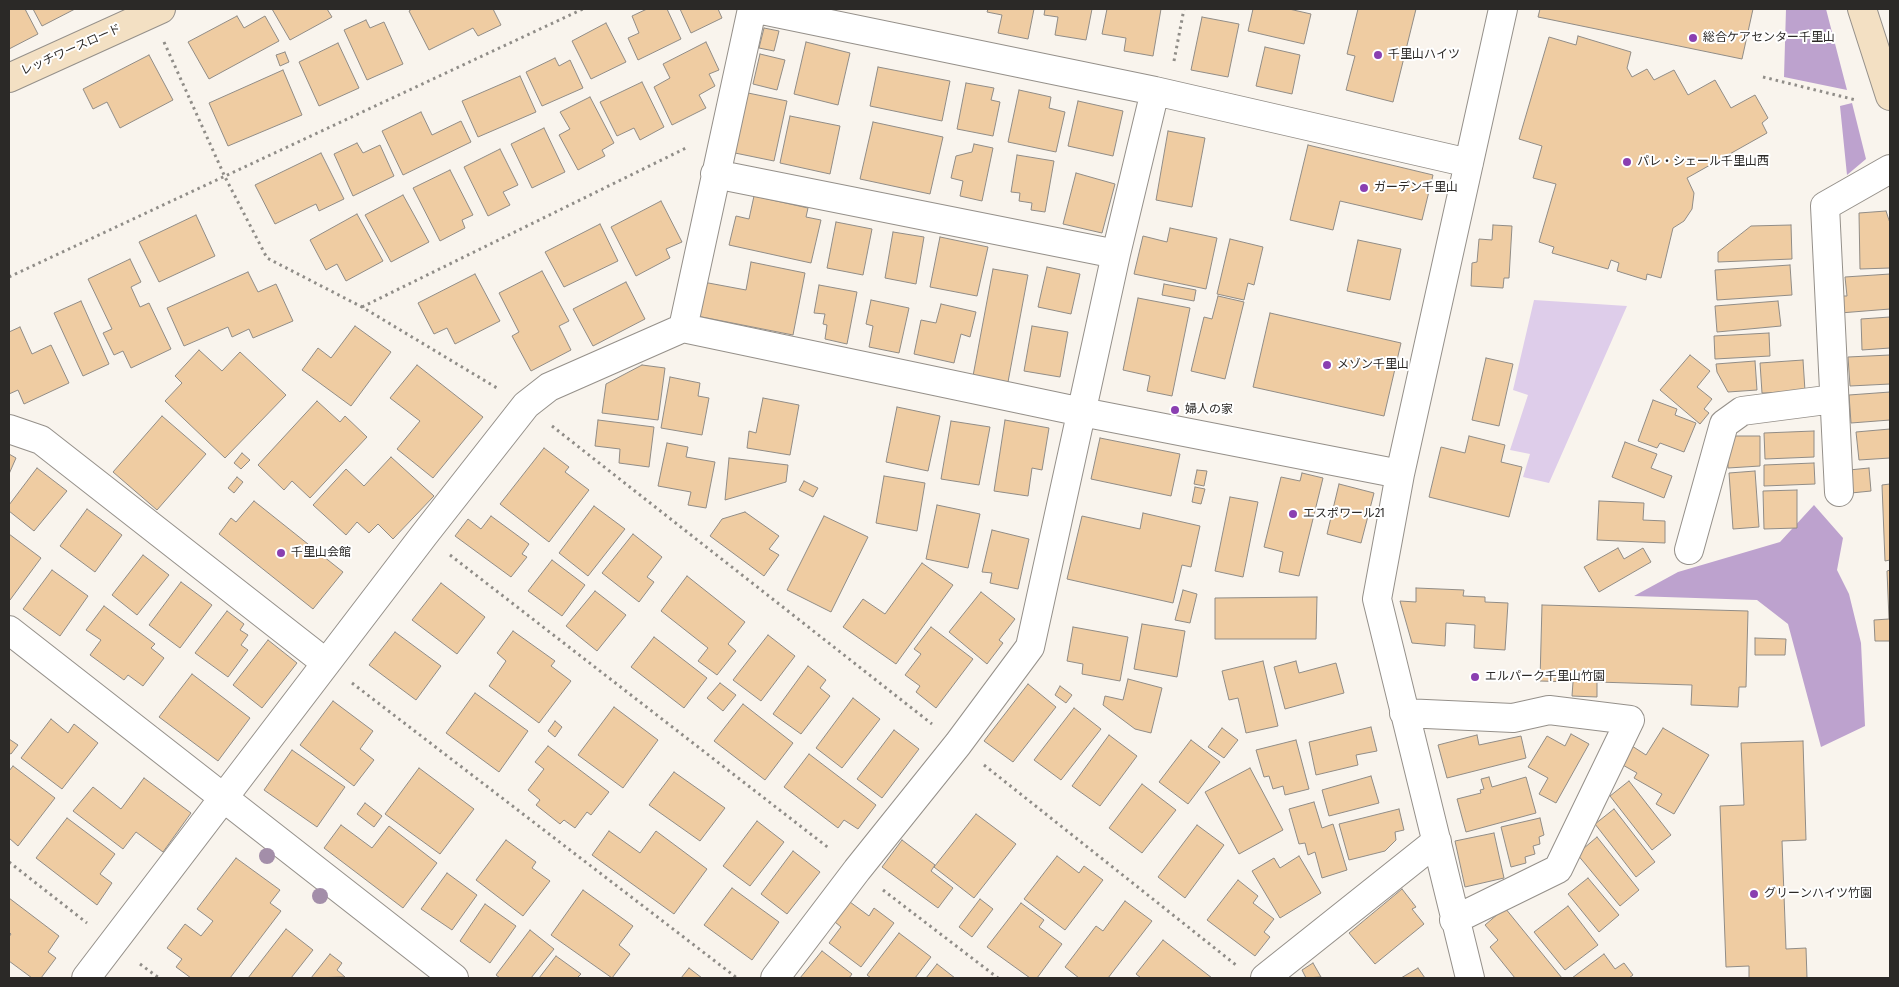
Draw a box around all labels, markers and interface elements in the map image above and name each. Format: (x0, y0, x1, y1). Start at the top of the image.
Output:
street label: レッチワースロード (19, 21, 123, 79)
place label: 総合ケアセンター千里山 (1703, 31, 1835, 45)
marker: 総合ケアセンター千里山 (1687, 32, 1699, 44)
place label: 千里山ハイツ (1388, 48, 1460, 62)
marker: 千里山ハイツ (1372, 49, 1384, 61)
place label: パレ・シェール千里山西 (1637, 155, 1769, 169)
marker: パレ・シェール千里山西 (1621, 156, 1633, 168)
place label: ガーデン千里山 (1374, 181, 1458, 195)
marker: ガーデン千里山 (1358, 182, 1370, 194)
place label: メゾン千里山 (1337, 358, 1409, 372)
marker: メゾン千里山 (1321, 359, 1333, 371)
place label: 婦人の家 (1185, 403, 1233, 417)
marker: 婦人の家 (1169, 404, 1181, 416)
place label: エスポワール21 (1303, 507, 1385, 521)
marker: エスポワール21 (1287, 508, 1299, 520)
place label: 千里山会館 (291, 546, 351, 560)
marker: 千里山会館 (275, 547, 287, 559)
place label: エルパーク千里山竹園 (1485, 670, 1605, 684)
marker: エルパーク千里山竹園 (1469, 671, 1481, 683)
place label: グリーンハイツ竹園 (1764, 887, 1872, 901)
marker: グリーンハイツ竹園 (1748, 888, 1760, 900)

